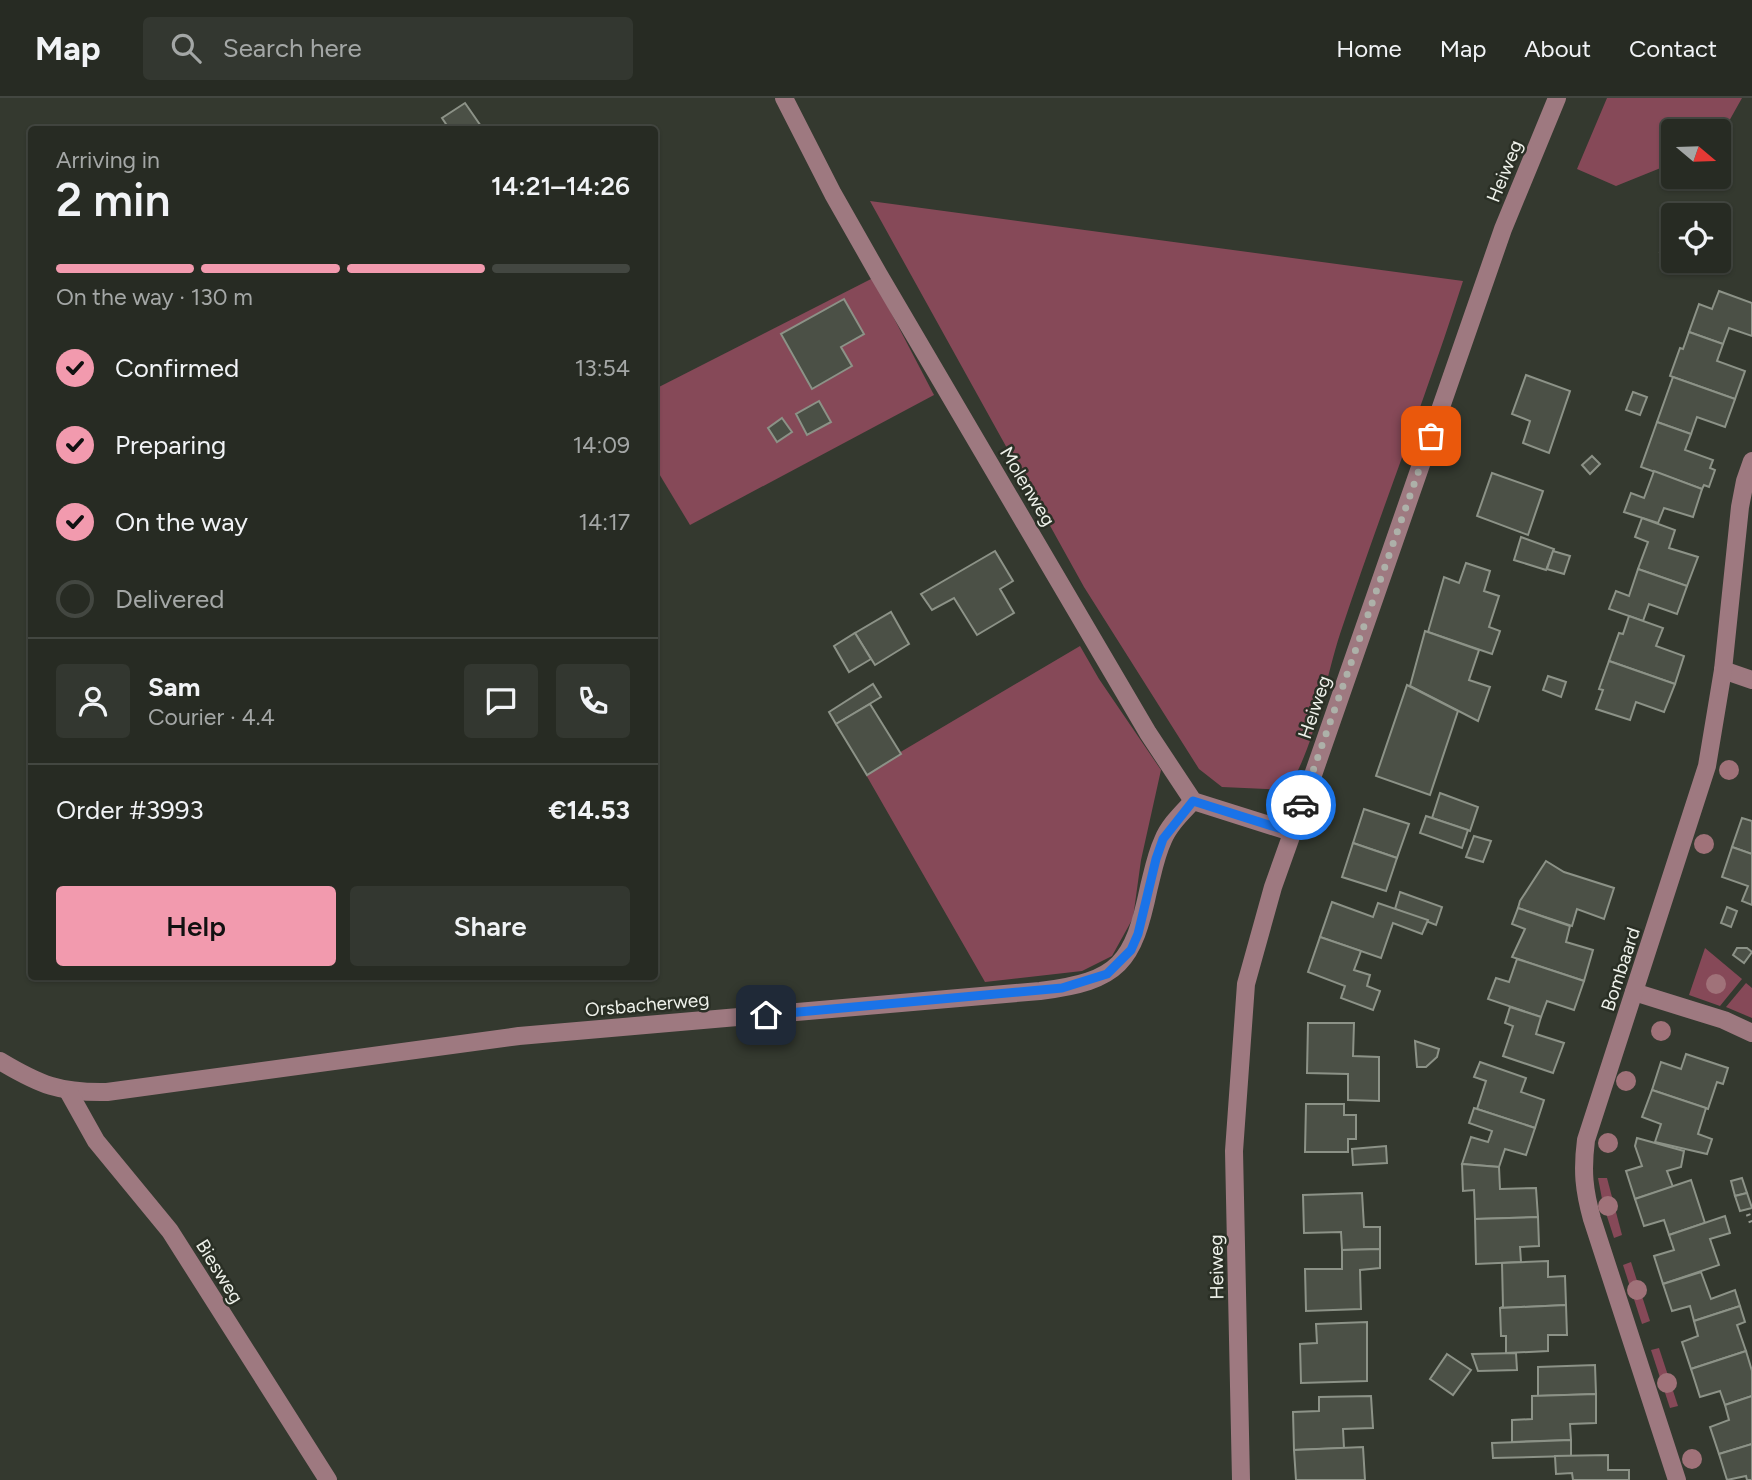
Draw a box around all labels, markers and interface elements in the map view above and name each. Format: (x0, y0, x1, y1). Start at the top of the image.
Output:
search box (143, 17, 633, 80)
text: Map (35, 29, 101, 68)
icon: search (167, 29, 205, 67)
text: Search here (223, 32, 362, 64)
text: Home (1336, 34, 1402, 63)
text: Map (1440, 34, 1486, 63)
text: About (1524, 34, 1591, 63)
text: Contact (1629, 34, 1717, 63)
north arrow (1661, 119, 1731, 189)
map controls (1661, 119, 1731, 273)
street label: Heiweg (1482, 137, 1527, 206)
text: Arriving in (56, 146, 160, 174)
text: 14:21–14:26 (491, 170, 630, 202)
text: 2 min (56, 172, 171, 228)
button: locate (1661, 203, 1731, 273)
text: On the way · 130 m (56, 283, 253, 311)
icon: check (56, 349, 94, 387)
text: Confirmed (115, 352, 239, 384)
text: 13:54 (575, 354, 630, 382)
pin (1401, 406, 1461, 466)
icon: bag (1412, 417, 1450, 455)
icon: check (56, 426, 94, 464)
text: Preparing (115, 429, 226, 461)
text: 14:09 (573, 431, 630, 459)
street label: Molenweg (995, 442, 1060, 530)
icon: check (56, 503, 94, 541)
text: On the way (115, 506, 248, 538)
text: 14:17 (579, 508, 630, 536)
text: Delivered (115, 583, 224, 615)
button: person (56, 664, 130, 738)
button: chat (464, 664, 538, 738)
button: phone (556, 664, 630, 738)
text: Sam (148, 671, 200, 703)
street label: Heiweg (1293, 673, 1336, 742)
text: Courier · 4.4 (148, 703, 275, 731)
courier (1266, 770, 1336, 840)
icon: car (1282, 786, 1320, 824)
text: Order #3993 (56, 794, 204, 826)
text: €14.53 (548, 794, 630, 826)
button: Help (56, 886, 336, 966)
button: Share (350, 886, 630, 966)
street label: Bombaard (1596, 924, 1645, 1014)
pin (736, 985, 796, 1045)
street label: Orsbacherweg (584, 988, 710, 1021)
icon: home (747, 996, 785, 1034)
street label: Heiweg (1204, 1234, 1229, 1300)
street label: Biesweg (191, 1235, 248, 1308)

